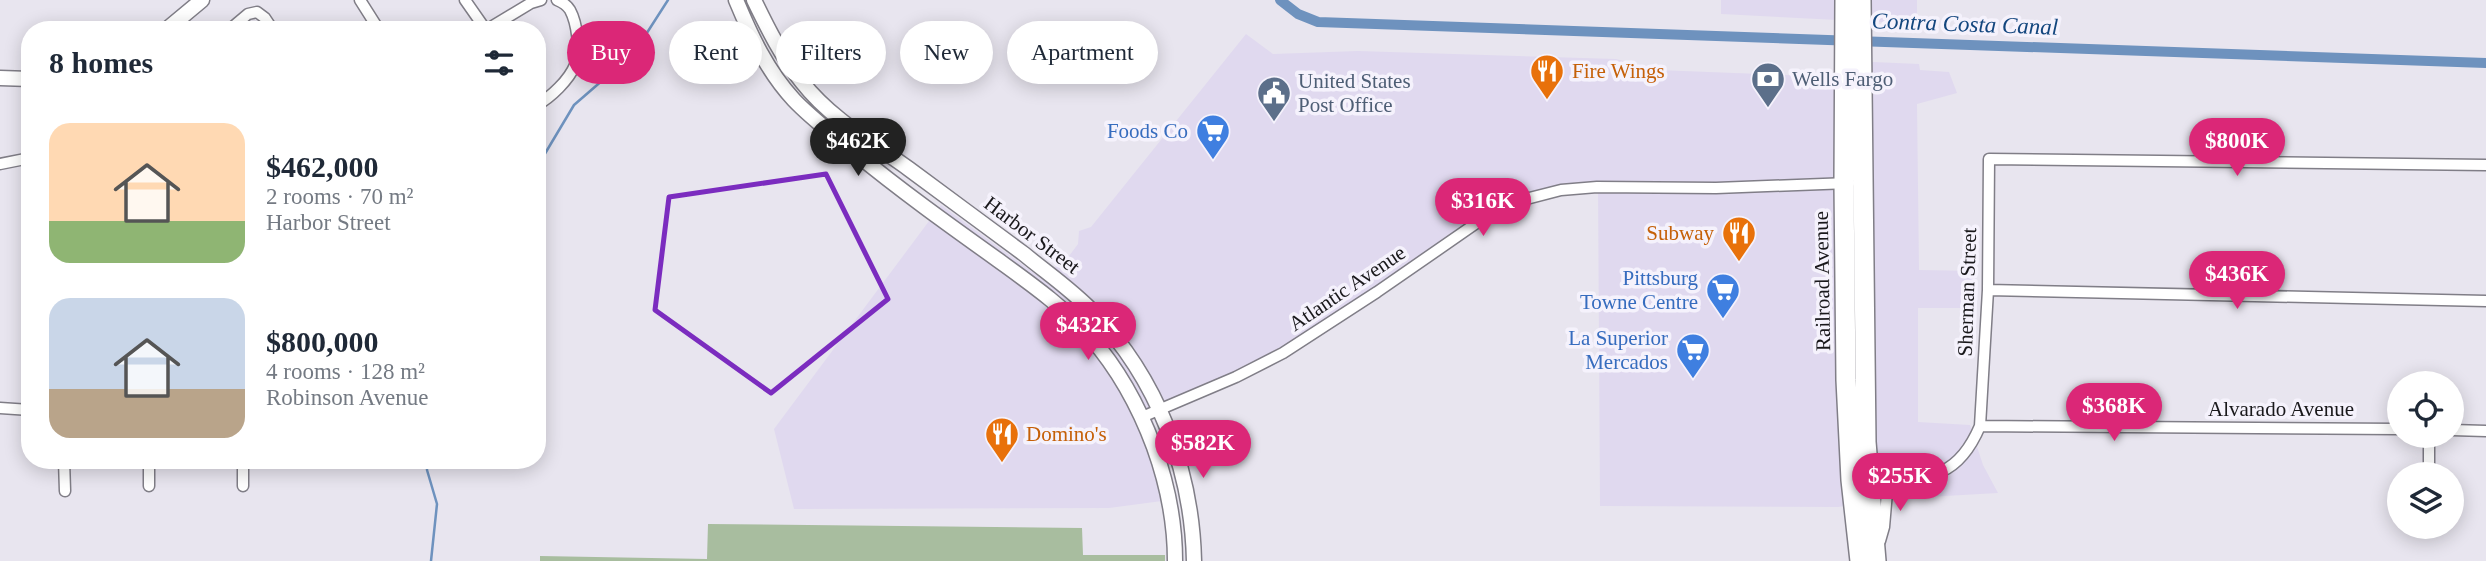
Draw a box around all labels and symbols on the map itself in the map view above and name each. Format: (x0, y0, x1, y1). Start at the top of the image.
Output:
water label: Contra Costa Canal (1871, 8, 2059, 40)
restaurant icon: Fire Wings (1528, 52, 1566, 101)
place label: Fire Wings (1572, 59, 1665, 83)
bank icon: Wells Fargo (1749, 60, 1787, 109)
place label: Wells Fargo (1792, 67, 1893, 91)
place label: United States Post Office (1298, 69, 1411, 117)
public building icon: United States Post Office (1255, 74, 1293, 123)
supermarket icon: Foods Co (1194, 112, 1232, 161)
pin: $462K (809, 118, 907, 178)
pin: $800K (2188, 118, 2286, 178)
place label: Foods Co (1107, 119, 1188, 143)
pin: $316K (1434, 178, 1532, 238)
street label: Harbor Street (979, 191, 1085, 279)
street label: Railroad Avenue (1809, 211, 1835, 351)
restaurant icon: Subway (1720, 214, 1758, 263)
place label: Subway (1646, 221, 1714, 245)
street label: Sherman Street (1953, 227, 1981, 357)
street label: Atlantic Avenue (1284, 240, 1410, 336)
pin: $436K (2188, 252, 2286, 311)
place label: Pittsburg Towne Centre (1580, 266, 1699, 314)
supermarket icon: Pittsburg Towne Centre (1704, 271, 1742, 320)
pin: $432K (1039, 302, 1137, 362)
place label: La Superior Mercados (1568, 326, 1668, 374)
supermarket icon: La Superior Mercados (1674, 331, 1712, 380)
pin: $368K (2065, 384, 2163, 443)
street label: Alvarado Avenue (2208, 397, 2354, 421)
restaurant icon: Domino's (983, 415, 1021, 464)
pin: $582K (1154, 420, 1252, 480)
place label: Domino's (1026, 422, 1107, 446)
pin: $255K (1851, 454, 1949, 513)

